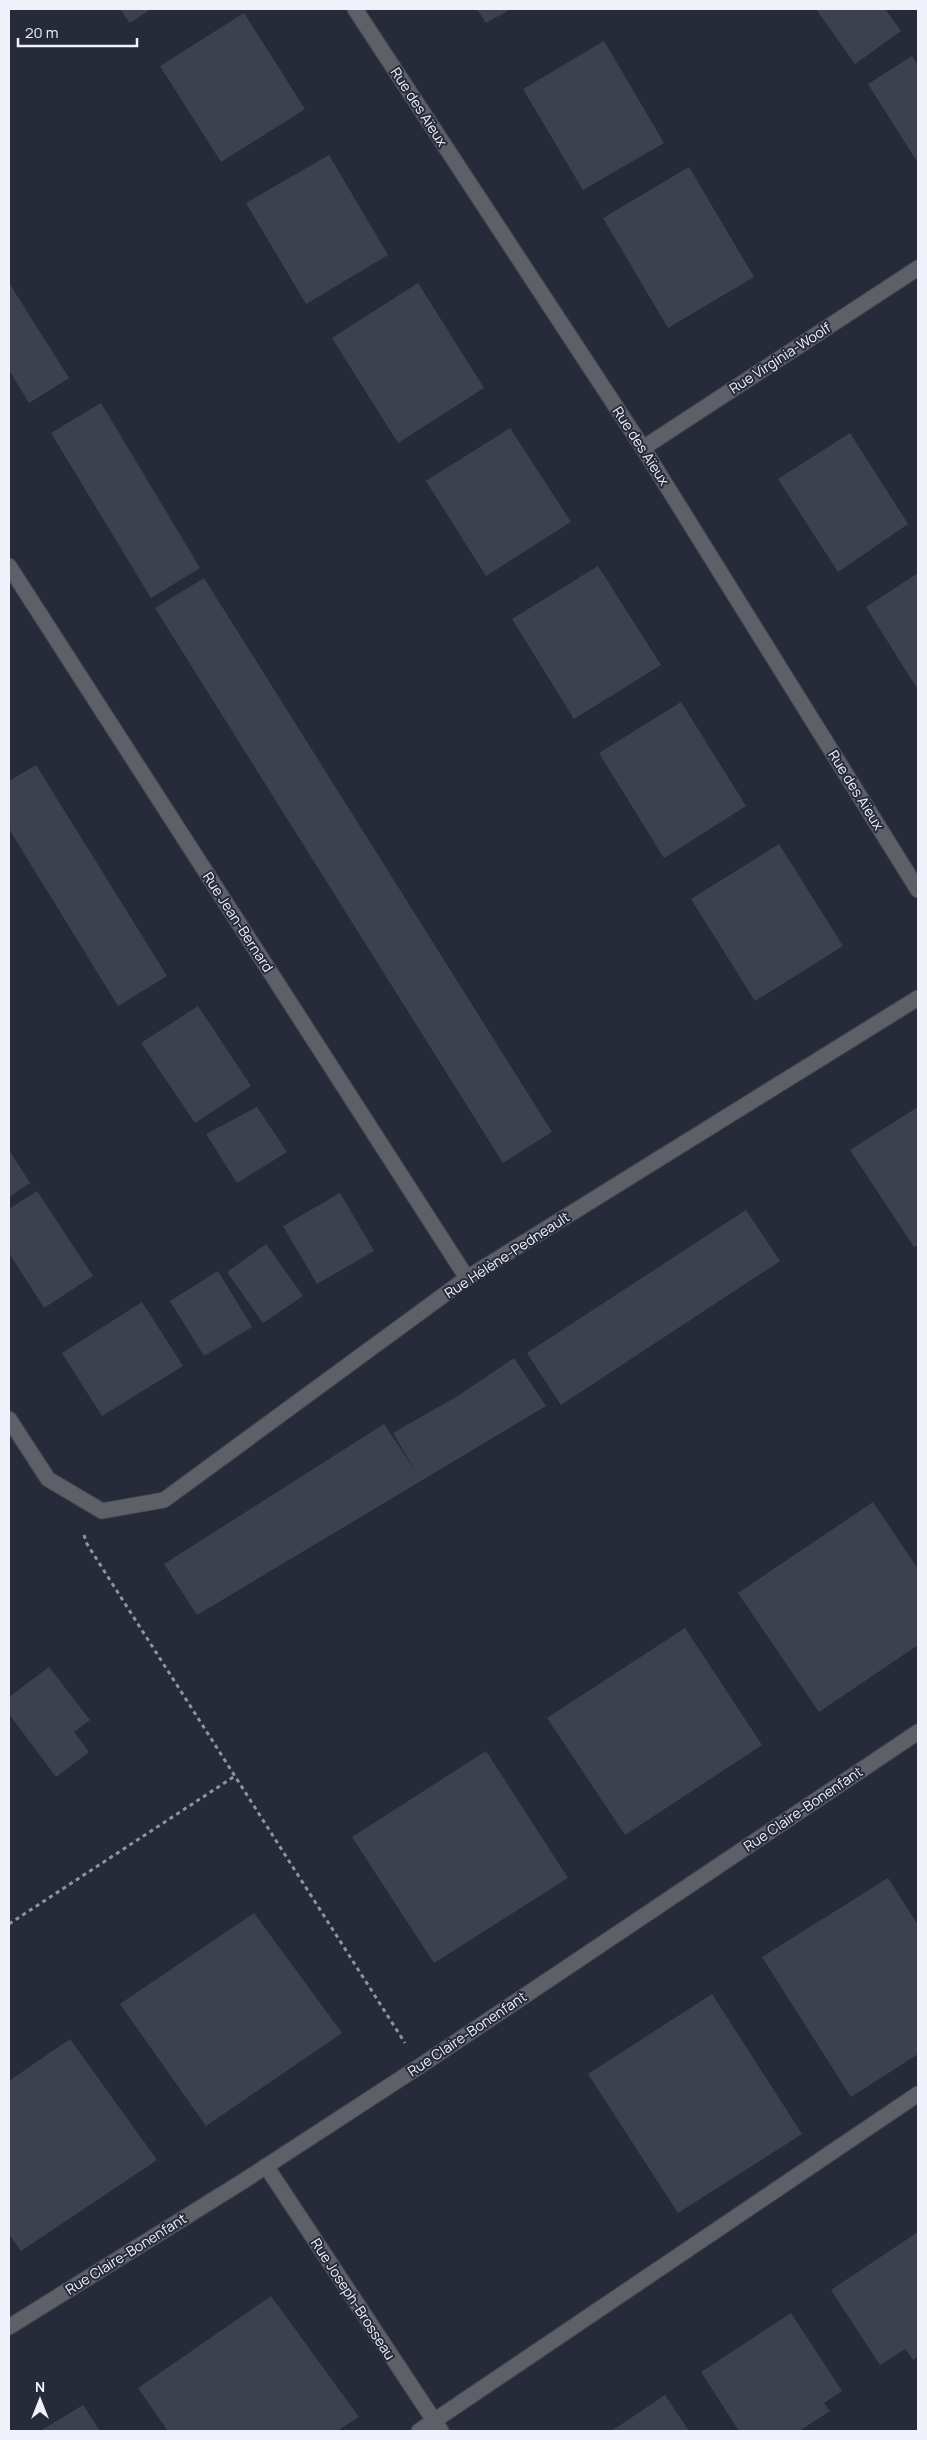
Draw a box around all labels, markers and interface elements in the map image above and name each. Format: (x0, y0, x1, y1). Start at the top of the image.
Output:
scale bar (18, 15, 136, 47)
text: 20 m (25, 22, 58, 43)
street label: Rue des Aïeux (387, 63, 452, 150)
street label: Rue Virginia-Woolf (725, 318, 834, 398)
street label: Rue des Aïeux (609, 402, 674, 489)
street label: Rue des Aïeux (824, 746, 889, 834)
street label: Rue Jean-Bernard (199, 868, 278, 975)
street label: Rue Hélène-Pedneault (440, 1207, 573, 1302)
street label: Rue Claire-Bonenfant (740, 1762, 866, 1855)
street label: Rue Claire-Bonenfant (404, 1987, 530, 2080)
street label: Rue Claire-Bonenfant (62, 2208, 190, 2299)
street label: Rue Joseph-Brosseau (307, 2234, 400, 2363)
north arrow (15, 2375, 65, 2425)
text: N (35, 2377, 45, 2396)

